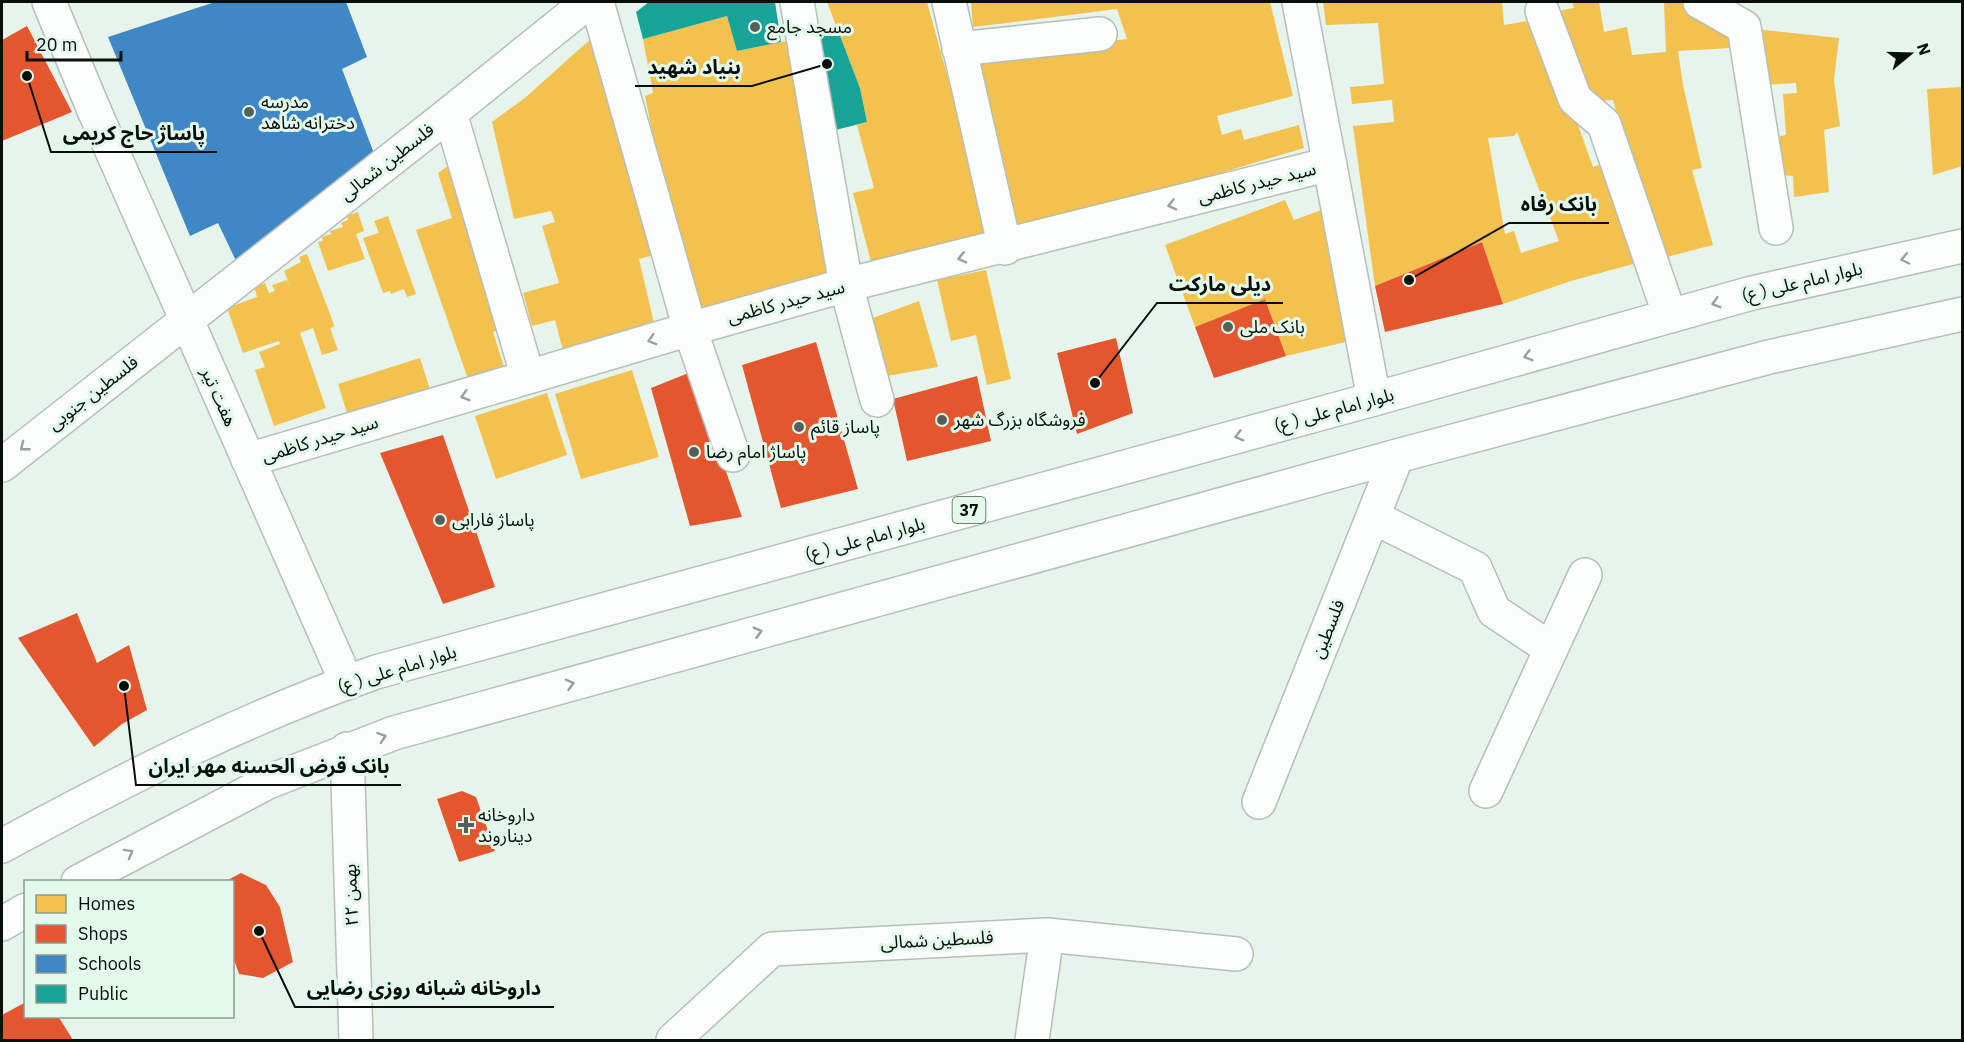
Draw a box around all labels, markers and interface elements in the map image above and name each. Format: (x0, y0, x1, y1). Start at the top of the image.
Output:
place label: مسجد جامع (767, 15, 852, 41)
marker: مسجد جامع (748, 20, 762, 34)
scale bar (27, 24, 122, 62)
north arrow (1880, 24, 1940, 84)
text: 20 m (36, 33, 78, 56)
text: N (1913, 40, 1936, 58)
callout: بنیاد شهید (635, 48, 752, 86)
text: بنیاد شهید (647, 53, 741, 80)
place label: مدرسه دخترانه شاهد (261, 90, 355, 134)
marker: مدرسه دخترانه شاهد (242, 105, 256, 119)
callout: پاساژ حاج کریمی (51, 114, 217, 152)
street label: فلسطین شمالی (335, 118, 438, 206)
text: پاساژ حاج کریمی (63, 119, 205, 148)
street label: سید حیدر کاظمی (1195, 157, 1318, 208)
callout: بانک رفاه (1509, 185, 1609, 223)
text: بانک رفاه (1521, 190, 1597, 217)
one-way arrow (1167, 197, 1177, 210)
one-way arrow (957, 250, 967, 263)
one-way arrow (1901, 251, 1911, 264)
street label: بلوار امام علی ( ع) (1739, 256, 1865, 309)
callout: دیلی مارکت (1157, 265, 1283, 303)
text: دیلی مارکت (1169, 270, 1271, 297)
street label: سید حیدر کاظمی (725, 275, 847, 328)
one-way arrow (1711, 296, 1721, 308)
place label: بانک ملی (1240, 315, 1305, 338)
marker: بانک ملی (1221, 320, 1235, 334)
one-way arrow (647, 333, 658, 345)
one-way arrow (1523, 349, 1534, 361)
street label: فلسطین جنوبی (43, 350, 143, 435)
street label: هفت تیر (196, 363, 243, 430)
street label: بلوار امام علی ( ع) (1271, 382, 1397, 439)
one-way arrow (460, 389, 471, 401)
place label: فروشگاه بزرگ شهر (953, 408, 1086, 431)
street label: سید حیدر کاظمی (259, 410, 381, 467)
marker: فروشگاه بزرگ شهر (935, 413, 949, 427)
place label: پاساز قائم (811, 415, 880, 440)
marker: پاساز قائم (792, 420, 806, 434)
one-way arrow (1234, 429, 1245, 441)
one-way arrow (20, 440, 31, 451)
place label: پاساژ امام رضا (706, 440, 806, 466)
marker: پاساژ امام رضا (687, 445, 701, 459)
road number: 37 (952, 497, 986, 523)
place label: پاساژ فارابی (452, 508, 535, 531)
street label: بلوار امام علی ( ع) (802, 511, 928, 568)
marker: پاساژ فارابی (433, 513, 447, 527)
street label: فلسطین (1305, 596, 1350, 662)
one-way arrow (753, 627, 763, 640)
street label: بلوار امام علی ( ع) (335, 640, 460, 700)
one-way arrow (565, 679, 575, 692)
one-way arrow (376, 732, 387, 744)
callout: بانک قرض الحسنه مهر ایران (136, 747, 401, 785)
text: بانک قرض الحسنه مهر ایران (148, 752, 390, 779)
place label: داروخانه دیناروند (478, 803, 535, 847)
marker: داروخانه دیناروند (459, 818, 473, 832)
one-way arrow (123, 849, 133, 860)
street label: ۲۲ بهمن (338, 863, 363, 927)
legend (24, 880, 234, 1018)
text: Homes (78, 892, 135, 915)
text: Shops (78, 922, 128, 945)
street label: فلسطین شمالی (880, 925, 994, 954)
text: Schools (78, 952, 142, 975)
callout: داروخانه شبانه روزی رضایی (295, 969, 554, 1007)
text: داروخانه شبانه روزی رضایی (307, 974, 541, 1001)
text: Public (78, 982, 128, 1005)

